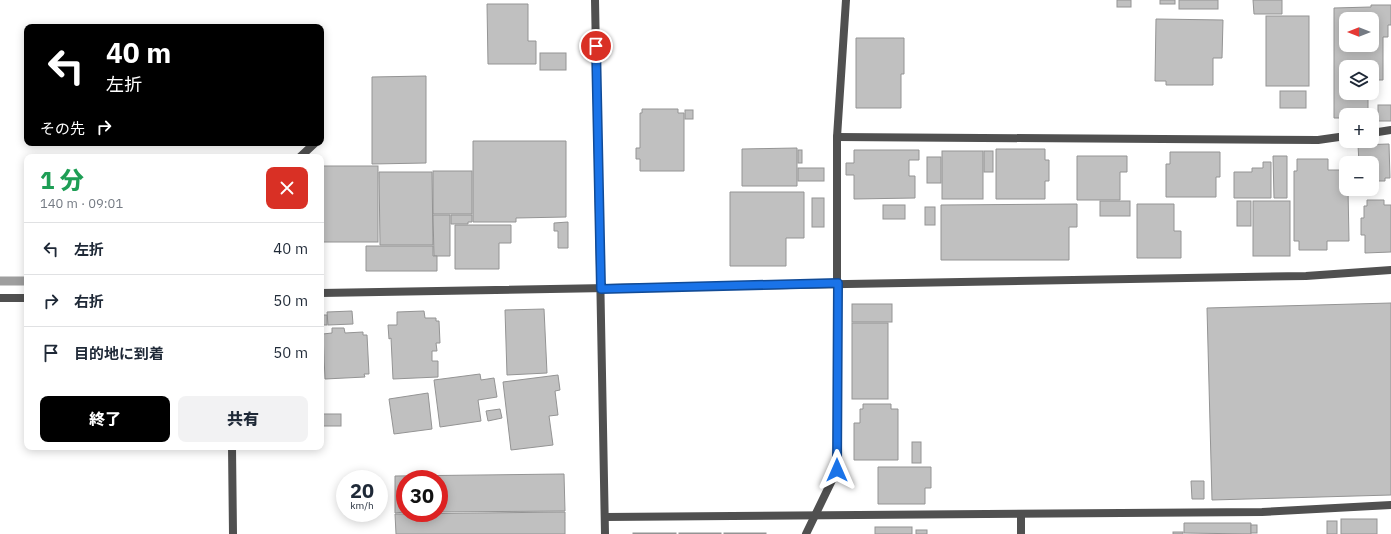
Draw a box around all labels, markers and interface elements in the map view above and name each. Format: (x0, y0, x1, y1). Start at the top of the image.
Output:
north arrow (1339, 12, 1379, 52)
map controls (1339, 12, 1379, 196)
pin (579, 29, 613, 63)
text: 40 m (106, 34, 171, 71)
icon: arrive (585, 35, 607, 57)
icon: left (40, 40, 92, 92)
button: layers (1339, 60, 1379, 100)
text: 左折 (106, 73, 142, 96)
button: + (1339, 108, 1379, 148)
icon: right (93, 116, 115, 138)
text: その先 (40, 119, 85, 138)
button: − (1339, 156, 1379, 196)
text: 1 分 (40, 164, 84, 196)
button: close (266, 167, 308, 209)
text: 140 m · 09:01 (40, 195, 123, 212)
icon: left (40, 238, 62, 260)
text: 40 m (273, 239, 308, 258)
text: 左折 (74, 240, 104, 259)
icon: right (40, 290, 62, 312)
text: 50 m (273, 291, 308, 310)
text: 右折 (74, 292, 104, 311)
icon: arrive (40, 342, 62, 364)
text: 50 m (273, 343, 308, 362)
text: 目的地に到着 (74, 344, 164, 363)
button: 終了 (40, 396, 170, 442)
button: 共有 (178, 396, 308, 442)
position arrow (816, 449, 858, 491)
speed limit sign: 30 (396, 470, 448, 522)
text: 20 (350, 477, 374, 504)
text: km/h (350, 499, 374, 512)

